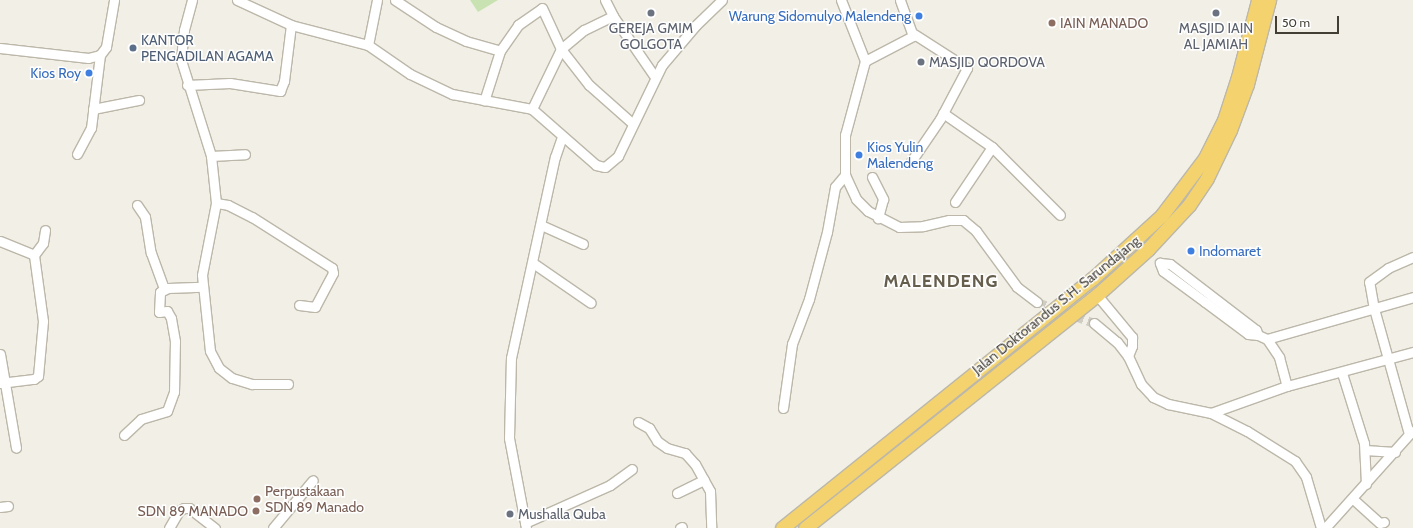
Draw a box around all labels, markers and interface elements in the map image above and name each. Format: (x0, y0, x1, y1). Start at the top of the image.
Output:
marker: GEREJA GMIM GOLGOTA (646, 8, 656, 18)
place label: Warung Sidomulyo Malendeng (729, 8, 911, 24)
marker: MASJID IAIN AL JAMIAH (1211, 8, 1221, 18)
scale bar (1277, 8, 1341, 34)
marker: Warung Sidomulyo Malendeng (914, 11, 924, 21)
place label: IAIN MANADO (1060, 15, 1148, 31)
text: 50 m (1282, 15, 1310, 30)
marker: IAIN MANADO (1047, 18, 1057, 28)
place label: GEREJA GMIM GOLGOTA (609, 20, 693, 52)
place label: MASJID IAIN AL JAMIAH (1179, 20, 1253, 52)
place label: KANTOR PENGADILAN AGAMA (141, 32, 274, 64)
marker: KANTOR PENGADILAN AGAMA (128, 43, 138, 53)
place label: MASJID QORDOVA (929, 54, 1045, 70)
marker: MASJID QORDOVA (916, 57, 926, 67)
place label: Kios Roy (30, 65, 81, 81)
marker: Kios Roy (84, 68, 94, 78)
place label: Kios Yulin Malendeng (867, 139, 933, 172)
marker: Kios Yulin Malendeng (854, 150, 864, 160)
street label: Jalan Doktorandus S.H. Sarundajang (969, 232, 1143, 378)
place label: Indomaret (1199, 243, 1261, 259)
marker: Indomaret (1186, 246, 1196, 256)
district label: MALENDENG (883, 270, 999, 292)
place label: Perpustakaan SDN 89 Manado (265, 483, 364, 516)
marker: Perpustakaan SDN 89 Manado (252, 494, 262, 504)
place label: SDN 89 MANADO (138, 503, 248, 519)
marker: SDN 89 MANADO (251, 506, 261, 516)
place label: Mushalla Quba (518, 506, 606, 522)
marker: Mushalla Quba (505, 509, 515, 519)

